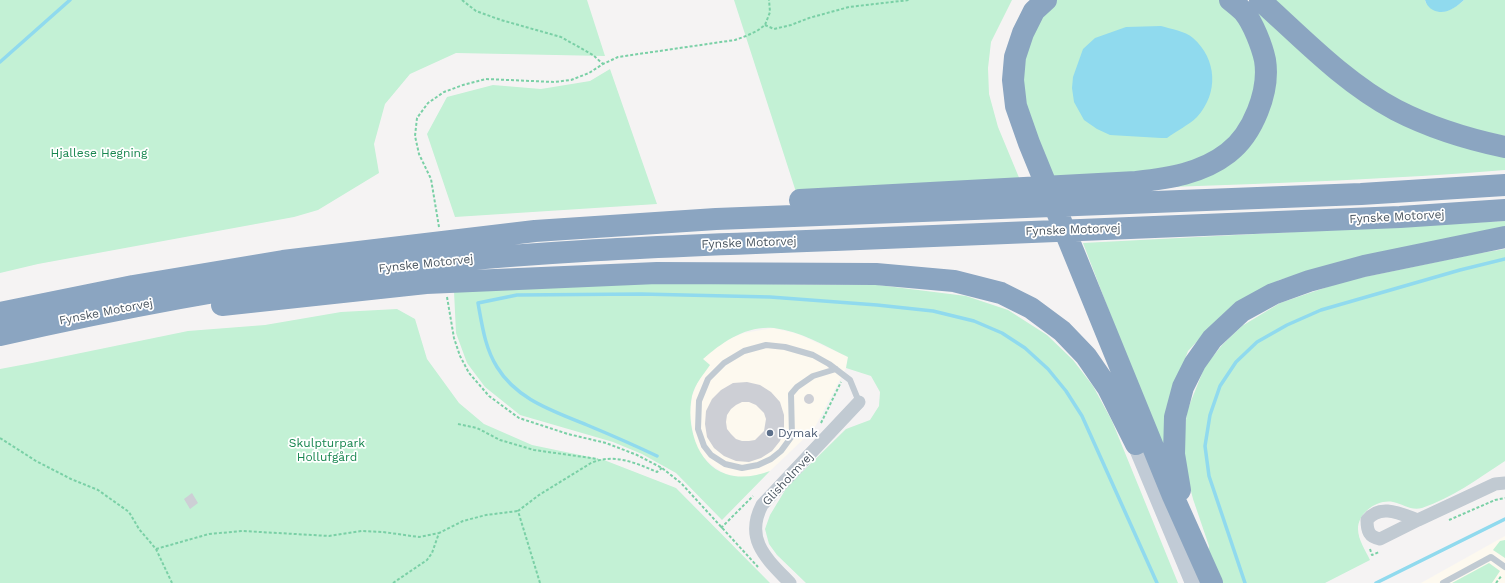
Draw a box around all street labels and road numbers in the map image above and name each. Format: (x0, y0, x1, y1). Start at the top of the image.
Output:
street label: Fynske Motorvej (1349, 207, 1445, 227)
street label: Fynske Motorvej (1025, 221, 1121, 239)
street label: Fynske Motorvej (701, 234, 797, 252)
street label: Fynske Motorvej (378, 252, 474, 276)
street label: Fynske Motorvej (58, 296, 154, 328)
street label: Glisholmvej (760, 449, 816, 509)

